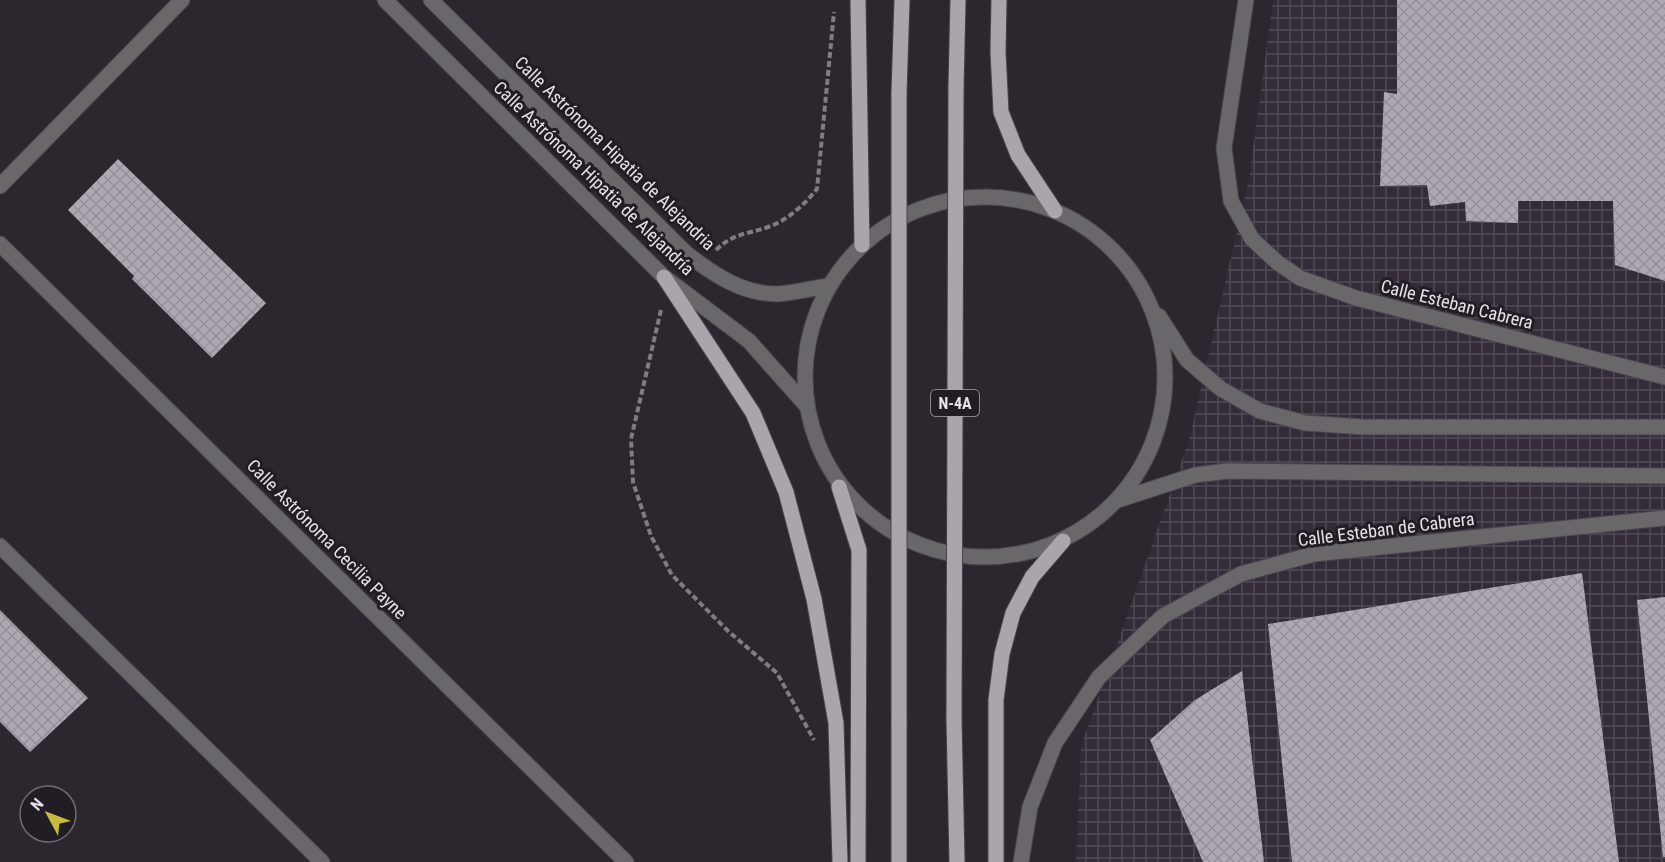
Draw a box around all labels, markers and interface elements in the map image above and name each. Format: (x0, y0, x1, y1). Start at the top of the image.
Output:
street label: Calle Astrónoma Hipatia de Alejandria (511, 52, 719, 254)
street label: Calle Astrónoma Hipatia de Alejandría (490, 77, 698, 279)
street label: Calle Esteban Cabrera (1379, 275, 1535, 333)
road number: N-4A (931, 390, 979, 416)
street label: Calle Astrónoma Cecilia Payne (243, 455, 411, 623)
street label: Calle Esteban de Cabrera (1297, 508, 1475, 550)
north arrow (18, 784, 78, 844)
text: N (27, 795, 47, 814)

